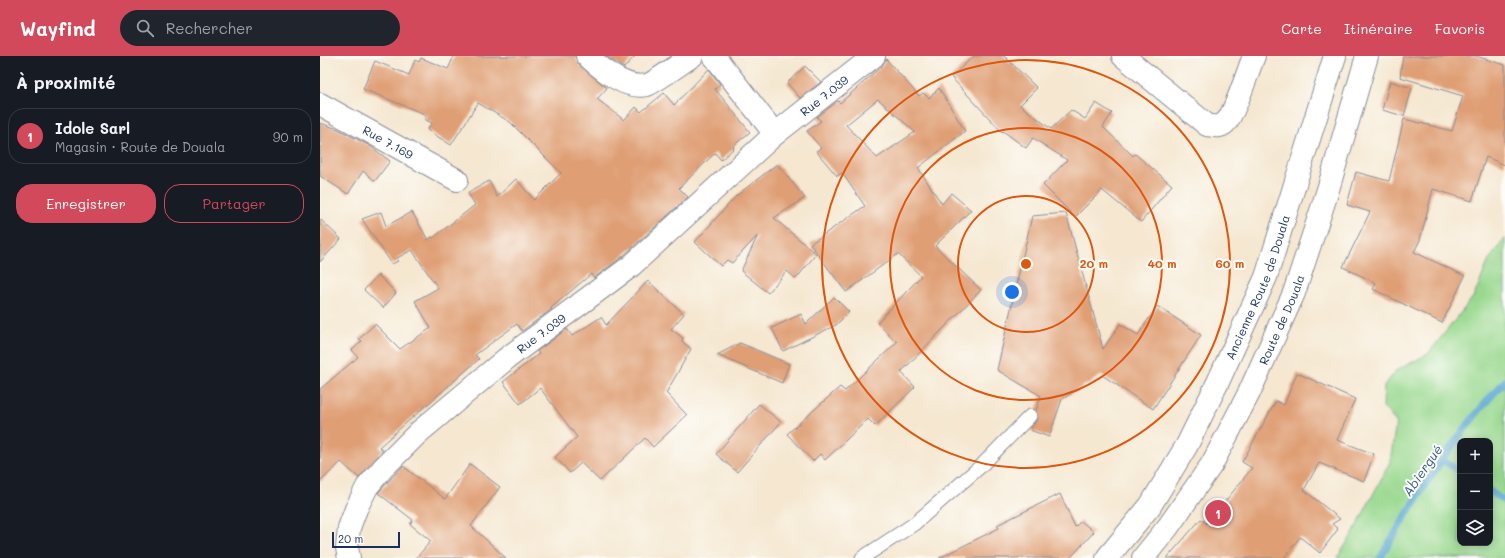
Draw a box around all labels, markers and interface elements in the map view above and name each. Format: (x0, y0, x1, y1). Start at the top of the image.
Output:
search box (120, 10, 400, 46)
text: Wayfind (20, 16, 96, 41)
icon: search (134, 17, 156, 39)
text: Rechercher (166, 18, 253, 38)
text: Carte (1281, 19, 1322, 38)
text: Itinéraire (1344, 19, 1413, 38)
text: Favoris (1435, 19, 1485, 38)
text: À proximité (16, 71, 115, 93)
street label: Rue 7.039 (797, 71, 851, 119)
text: Idole Sarl (55, 118, 130, 138)
street label: Rue 7.169 (360, 121, 416, 162)
text: 1 (27, 128, 33, 145)
text: 90 m (273, 128, 303, 145)
text: Magasin · Route de Douala (55, 138, 225, 155)
button: Enregistrer (16, 184, 156, 223)
button: Partager (164, 184, 304, 223)
street label: Ancienne Route de Douala (1223, 212, 1291, 362)
text: 20 m (1080, 255, 1108, 271)
text: 40 m (1147, 255, 1177, 271)
text: 60 m (1216, 255, 1244, 271)
centre of rings (1019, 257, 1033, 271)
street label: Route de Douala (1255, 272, 1307, 366)
your location (1002, 282, 1022, 302)
street label: Rue 7.039 (513, 309, 569, 357)
map controls (1457, 438, 1493, 546)
button: + (1457, 438, 1493, 474)
water label: Abiergué (1398, 441, 1446, 499)
button: − (1457, 474, 1493, 510)
pin: 1 (1205, 498, 1231, 528)
button: layers (1457, 510, 1493, 546)
scale bar (332, 530, 400, 549)
text: 20 m (338, 531, 363, 546)

